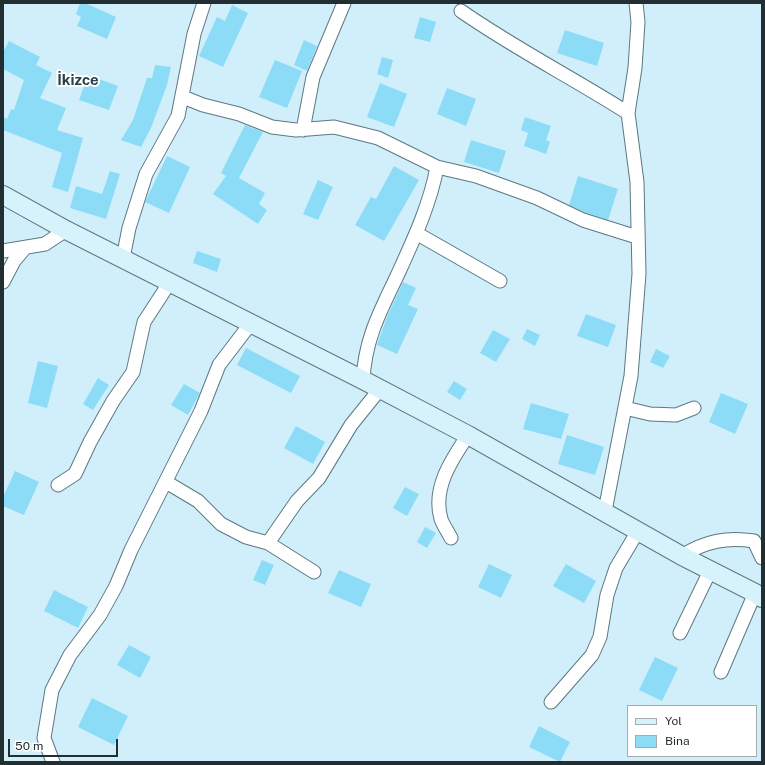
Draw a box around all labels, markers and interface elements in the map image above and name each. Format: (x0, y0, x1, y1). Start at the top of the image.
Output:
district label: İkizce (57, 71, 99, 89)
legend (627, 705, 757, 757)
text: Yol (665, 714, 682, 728)
scale bar (10, 731, 120, 757)
text: Bina (665, 734, 690, 748)
text: 50 m (15, 739, 43, 753)

